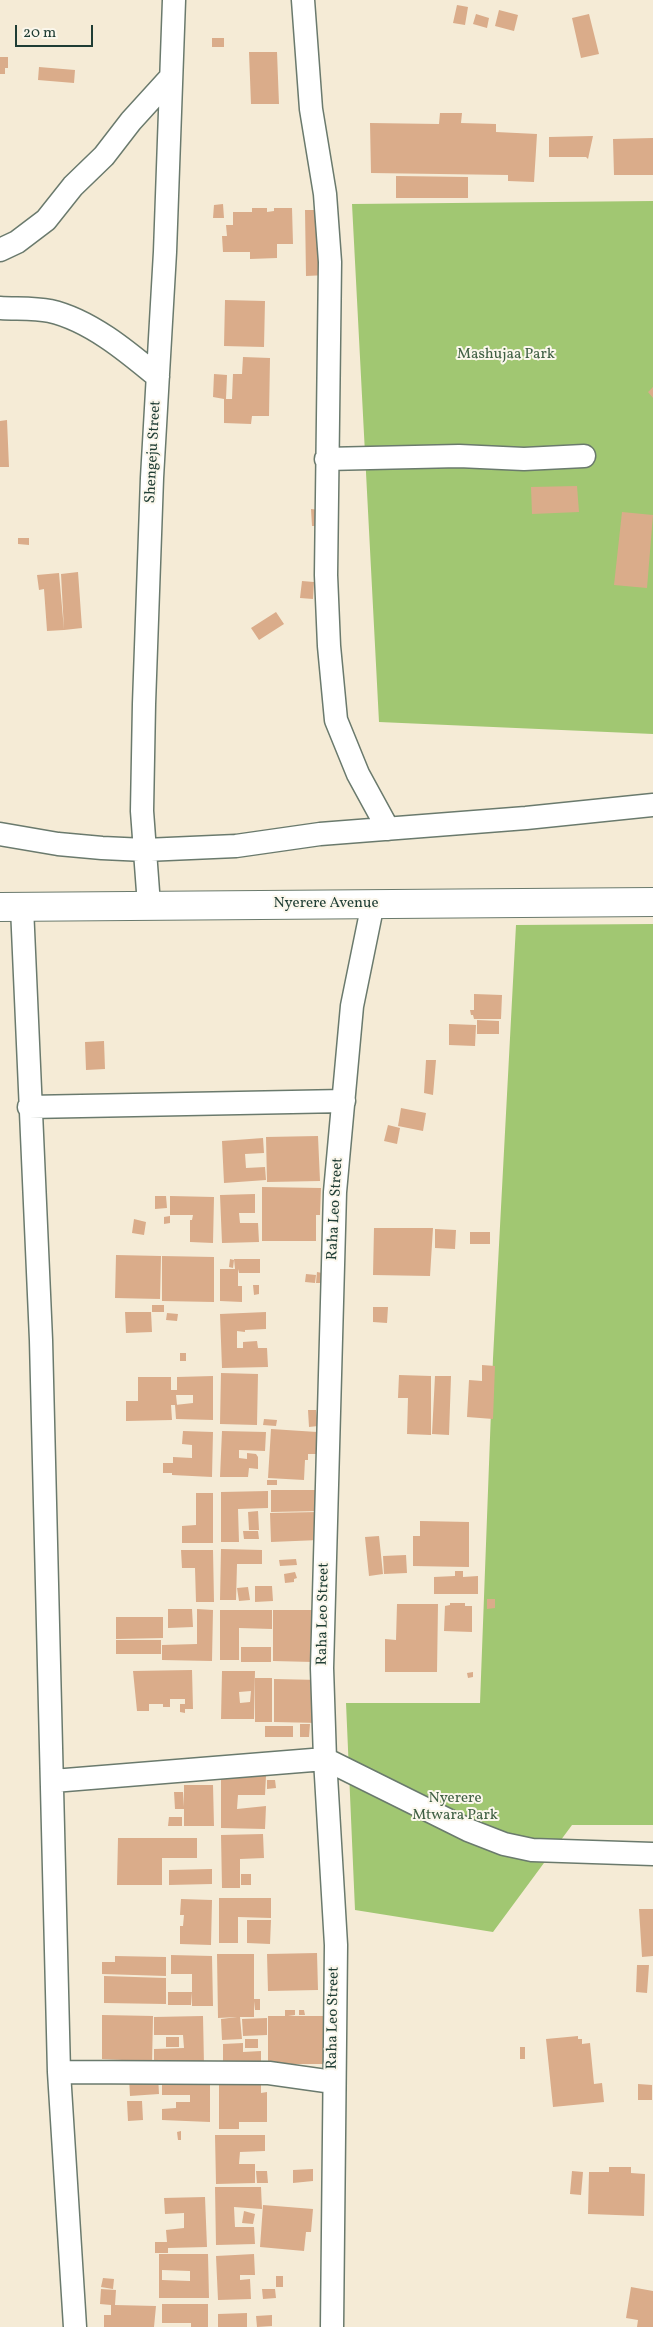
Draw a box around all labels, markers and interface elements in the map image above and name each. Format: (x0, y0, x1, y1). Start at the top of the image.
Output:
scale bar (18, 15, 95, 47)
text: 20 m (23, 23, 56, 44)
park label: Mashujaa Park (457, 346, 555, 364)
street label: Shengeju Street (142, 400, 166, 504)
street label: Nyerere Avenue (273, 895, 379, 913)
street label: Raha Leo Street (324, 1157, 348, 1261)
street label: Raha Leo Street (314, 1562, 334, 1666)
park label: Nyerere Mtwara Park (412, 1790, 498, 1825)
street label: Raha Leo Street (324, 1966, 344, 2070)

